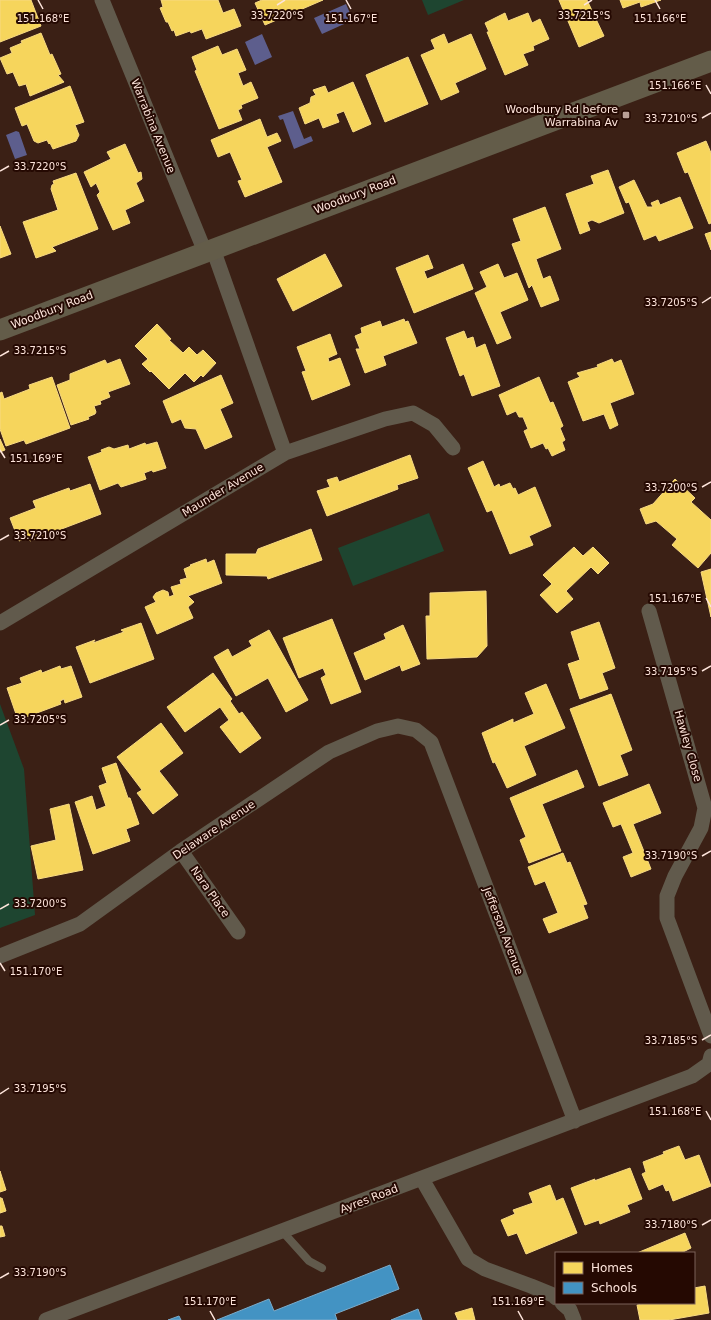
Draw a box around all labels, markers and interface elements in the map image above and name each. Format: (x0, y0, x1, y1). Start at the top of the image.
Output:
text: 33.7220°S (251, 10, 303, 21)
text: 33.7215°S (558, 10, 610, 21)
text: 151.168°E (17, 13, 69, 24)
text: 151.167°E (325, 13, 377, 24)
text: 151.166°E (634, 13, 686, 24)
street label: Warrabina Avenue (128, 77, 178, 175)
text: 151.166°E (649, 80, 701, 91)
place label: Woodbury Rd before Warrabina Av (505, 103, 618, 129)
marker: Woodbury Rd before Warrabina Av (621, 110, 631, 120)
text: 33.7210°S (645, 113, 697, 124)
text: 33.7220°S (14, 161, 66, 172)
street label: Woodbury Road (312, 173, 398, 217)
street label: Woodbury Road (9, 288, 95, 332)
text: 33.7205°S (645, 297, 697, 308)
text: 33.7215°S (14, 345, 66, 356)
text: 151.169°E (10, 453, 62, 464)
street label: Maunder Avenue (180, 460, 266, 519)
text: 33.7200°S (645, 482, 697, 493)
text: 33.7210°S (14, 530, 66, 541)
text: 151.167°E (649, 593, 701, 604)
text: 33.7195°S (645, 666, 697, 677)
street label: Hawley Close (672, 709, 704, 783)
text: 33.7205°S (14, 714, 66, 725)
street label: Delaware Avenue (170, 798, 258, 862)
text: 33.7190°S (645, 850, 697, 861)
street label: Nara Place (188, 864, 232, 920)
street label: Jefferson Avenue (480, 884, 526, 977)
text: 33.7200°S (14, 898, 66, 909)
text: 151.170°E (10, 966, 62, 977)
text: 33.7185°S (645, 1035, 697, 1046)
text: 33.7195°S (14, 1083, 66, 1094)
text: 151.168°E (649, 1106, 701, 1117)
street label: Ayres Road (338, 1182, 400, 1216)
text: 33.7180°S (645, 1219, 697, 1230)
legend (555, 1252, 695, 1304)
text: Homes (591, 1261, 633, 1275)
text: 33.7190°S (14, 1267, 66, 1278)
text: Schools (591, 1281, 637, 1295)
text: 151.170°E (184, 1296, 236, 1307)
text: 151.169°E (492, 1296, 544, 1307)

